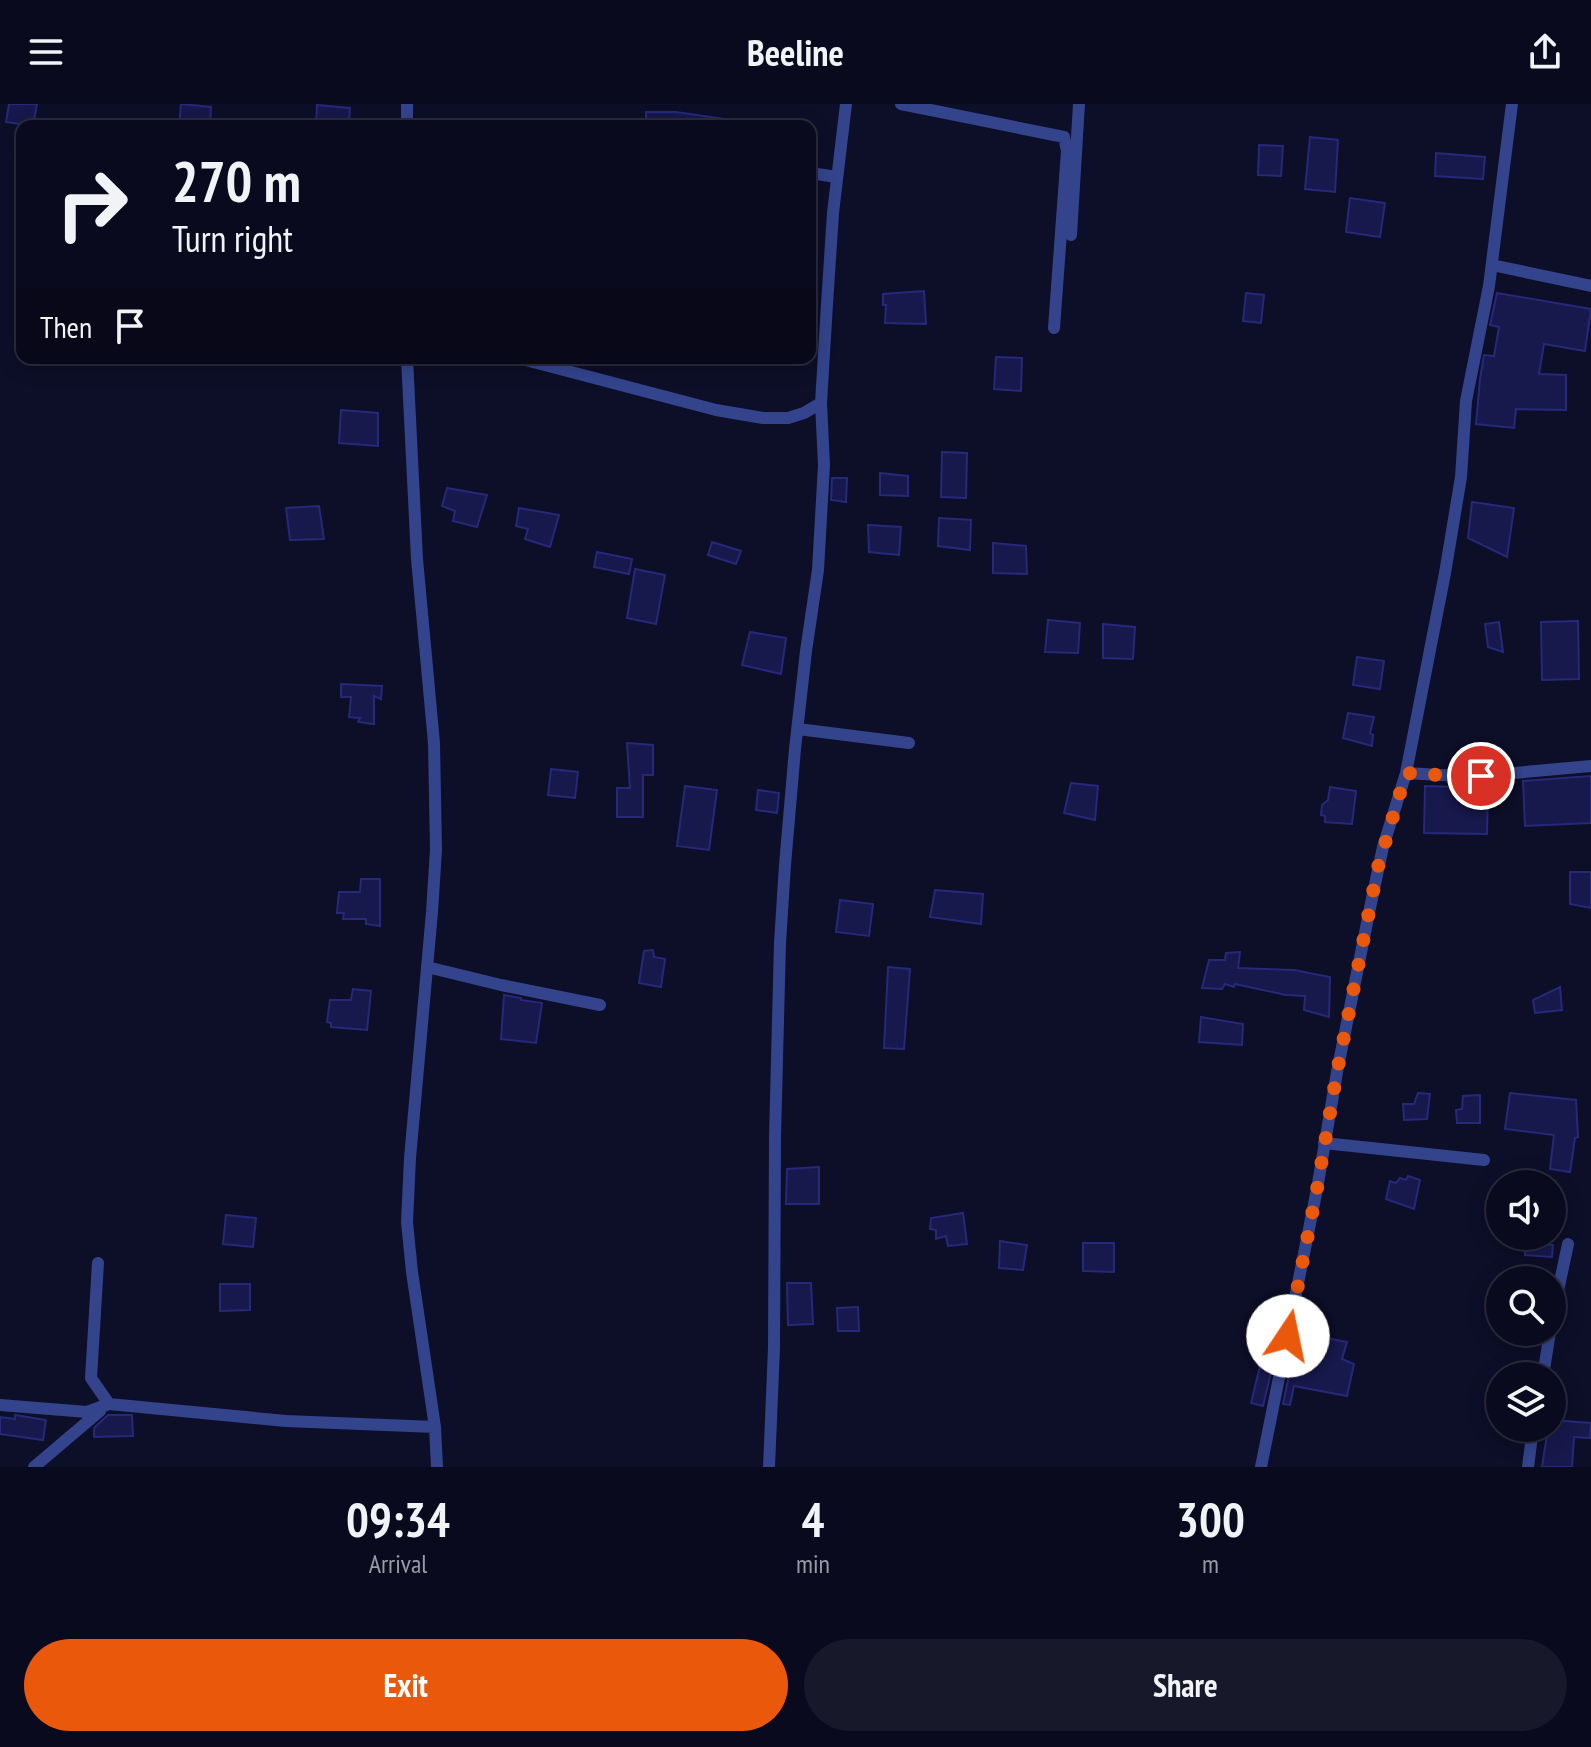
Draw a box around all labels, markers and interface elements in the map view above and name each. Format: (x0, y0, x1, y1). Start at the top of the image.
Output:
text: Beeline (747, 29, 844, 76)
icon: menu (24, 30, 68, 74)
icon: share (1523, 30, 1567, 74)
text: 270 m (172, 145, 301, 217)
icon: right (40, 152, 144, 256)
text: Turn right (172, 215, 293, 262)
icon: arrive (108, 304, 152, 348)
text: Then (40, 307, 92, 346)
pin (1447, 742, 1515, 810)
icon: arrive (1459, 754, 1503, 798)
map controls (1486, 1170, 1566, 1442)
button: sound (1486, 1170, 1566, 1250)
button: search (1486, 1266, 1566, 1346)
position arrow (1246, 1294, 1330, 1378)
button: layers (1486, 1362, 1566, 1442)
text: 09:34 (346, 1488, 450, 1550)
text: 4 (802, 1488, 824, 1550)
text: 300 (1176, 1488, 1245, 1550)
text: Arrival (369, 1547, 427, 1580)
text: min (796, 1547, 830, 1580)
text: m (1202, 1547, 1219, 1580)
button: Exit (24, 1639, 788, 1731)
button: Share (804, 1639, 1567, 1731)

